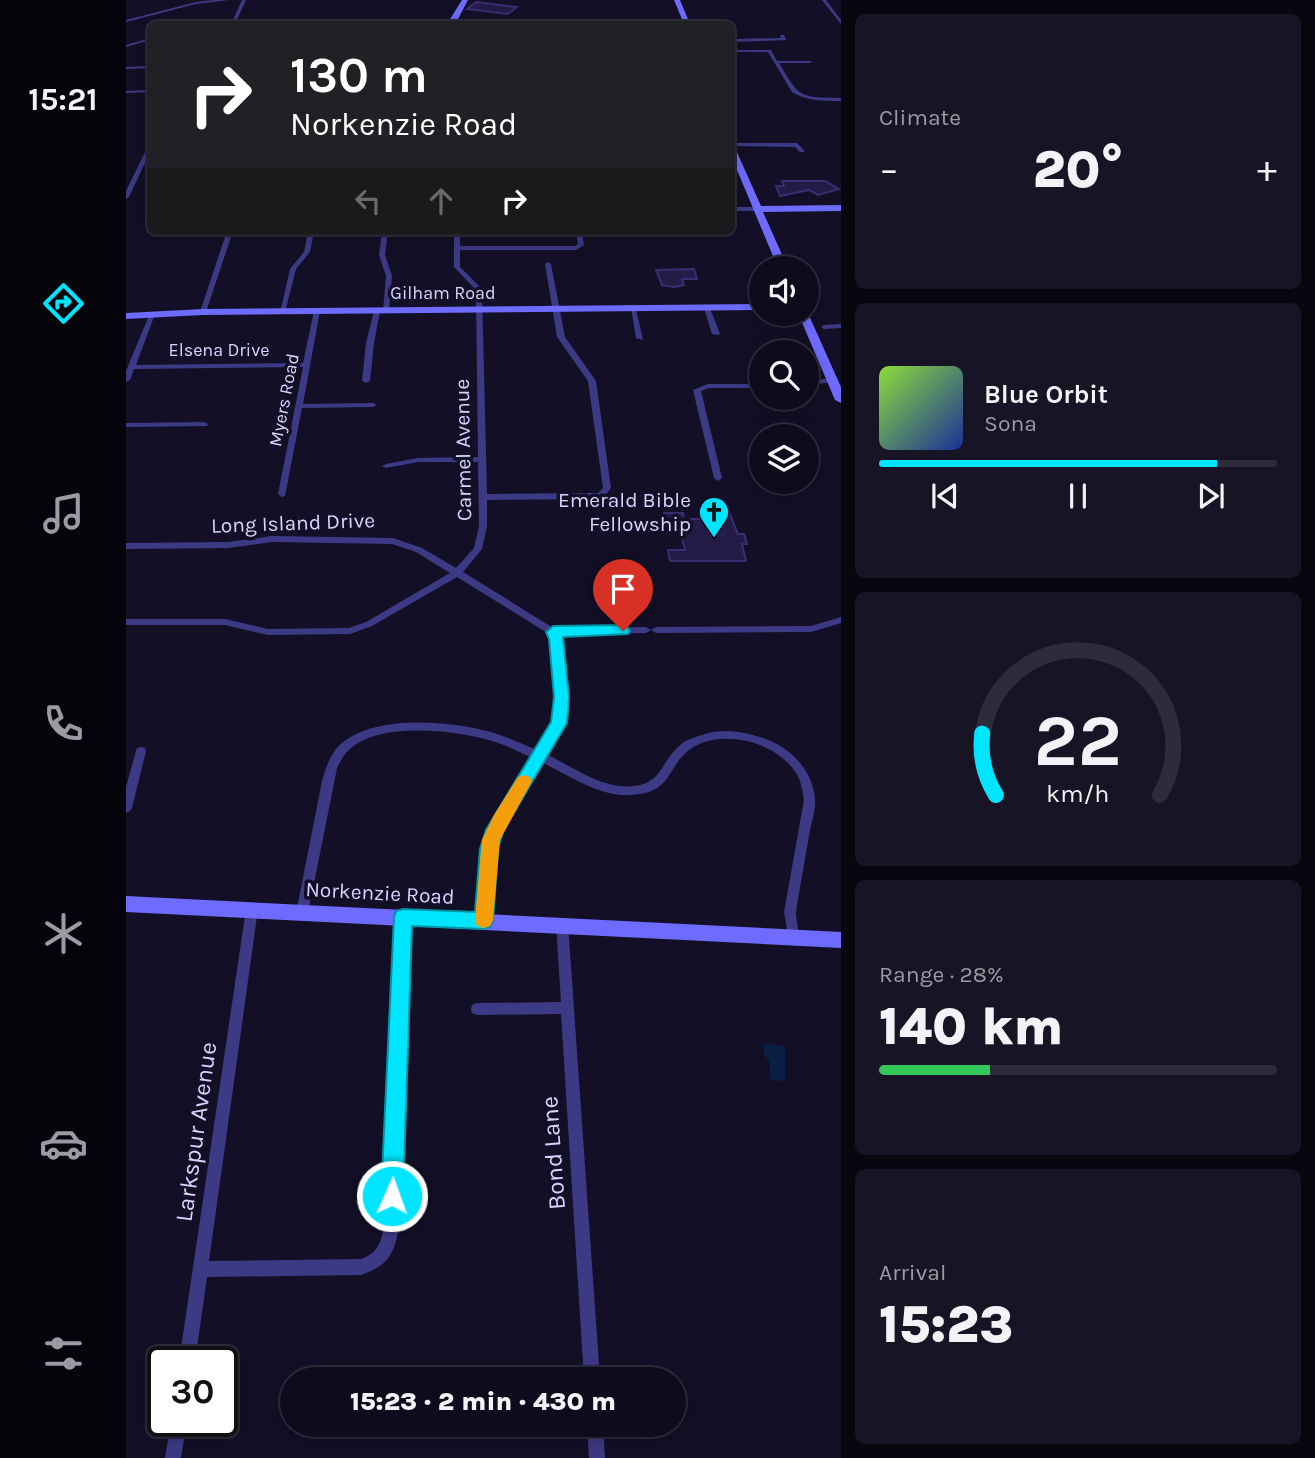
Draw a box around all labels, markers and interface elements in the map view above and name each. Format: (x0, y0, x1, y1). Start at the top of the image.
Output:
text: 130 m (290, 47, 428, 104)
icon: right (175, 49, 266, 140)
text: 15:21 (28, 81, 98, 118)
text: Climate (879, 104, 961, 131)
text: Norkenzie Road (290, 106, 517, 143)
text: 20° (1033, 139, 1123, 200)
text: − (879, 147, 899, 192)
text: + (1257, 147, 1277, 192)
icon: left (349, 182, 387, 220)
icon: ahead (422, 182, 460, 220)
icon: right (495, 182, 533, 220)
map controls (749, 256, 819, 494)
button: sound (749, 256, 819, 326)
icon: directions (39, 279, 88, 328)
street label: Gilham Road (390, 282, 496, 304)
street label: Elsena Drive (169, 339, 269, 361)
button: search (749, 340, 819, 410)
street label: Myers Road (264, 351, 304, 449)
street label: Carmel Avenue (450, 379, 476, 521)
text: Blue Orbit (984, 379, 1108, 410)
text: Sona (984, 410, 1037, 437)
button: layers (749, 424, 819, 494)
icon: previous (926, 477, 964, 515)
icon: pause (1059, 477, 1097, 515)
icon: next (1192, 477, 1230, 515)
place label: Emerald Bible Fellowship (558, 488, 691, 536)
icon: music (39, 489, 88, 538)
church icon: Emerald Bible Fellowship (697, 495, 731, 539)
street label: Long Island Drive (210, 508, 376, 538)
pin (593, 559, 653, 631)
icon: arrive (604, 570, 642, 608)
text: 22 (1034, 698, 1122, 783)
icon: phone (39, 699, 88, 748)
text: km/h (1046, 779, 1110, 808)
street label: Norkenzie Road (305, 877, 455, 909)
icon: climate (39, 909, 88, 958)
text: Range · 28% (879, 961, 1004, 988)
text: 140 km (879, 996, 1063, 1057)
street label: Larkspur Avenue (170, 1040, 222, 1224)
street label: Bond Lane (535, 1095, 571, 1211)
icon: car (39, 1119, 88, 1168)
position arrow (355, 1159, 429, 1233)
text: Arrival (879, 1259, 946, 1286)
text: 15:23 (879, 1294, 1013, 1355)
icon: filters (39, 1329, 88, 1378)
speed limit sign: 30 (147, 1346, 238, 1437)
text: 15:23 · 2 min · 430 m (350, 1386, 616, 1417)

